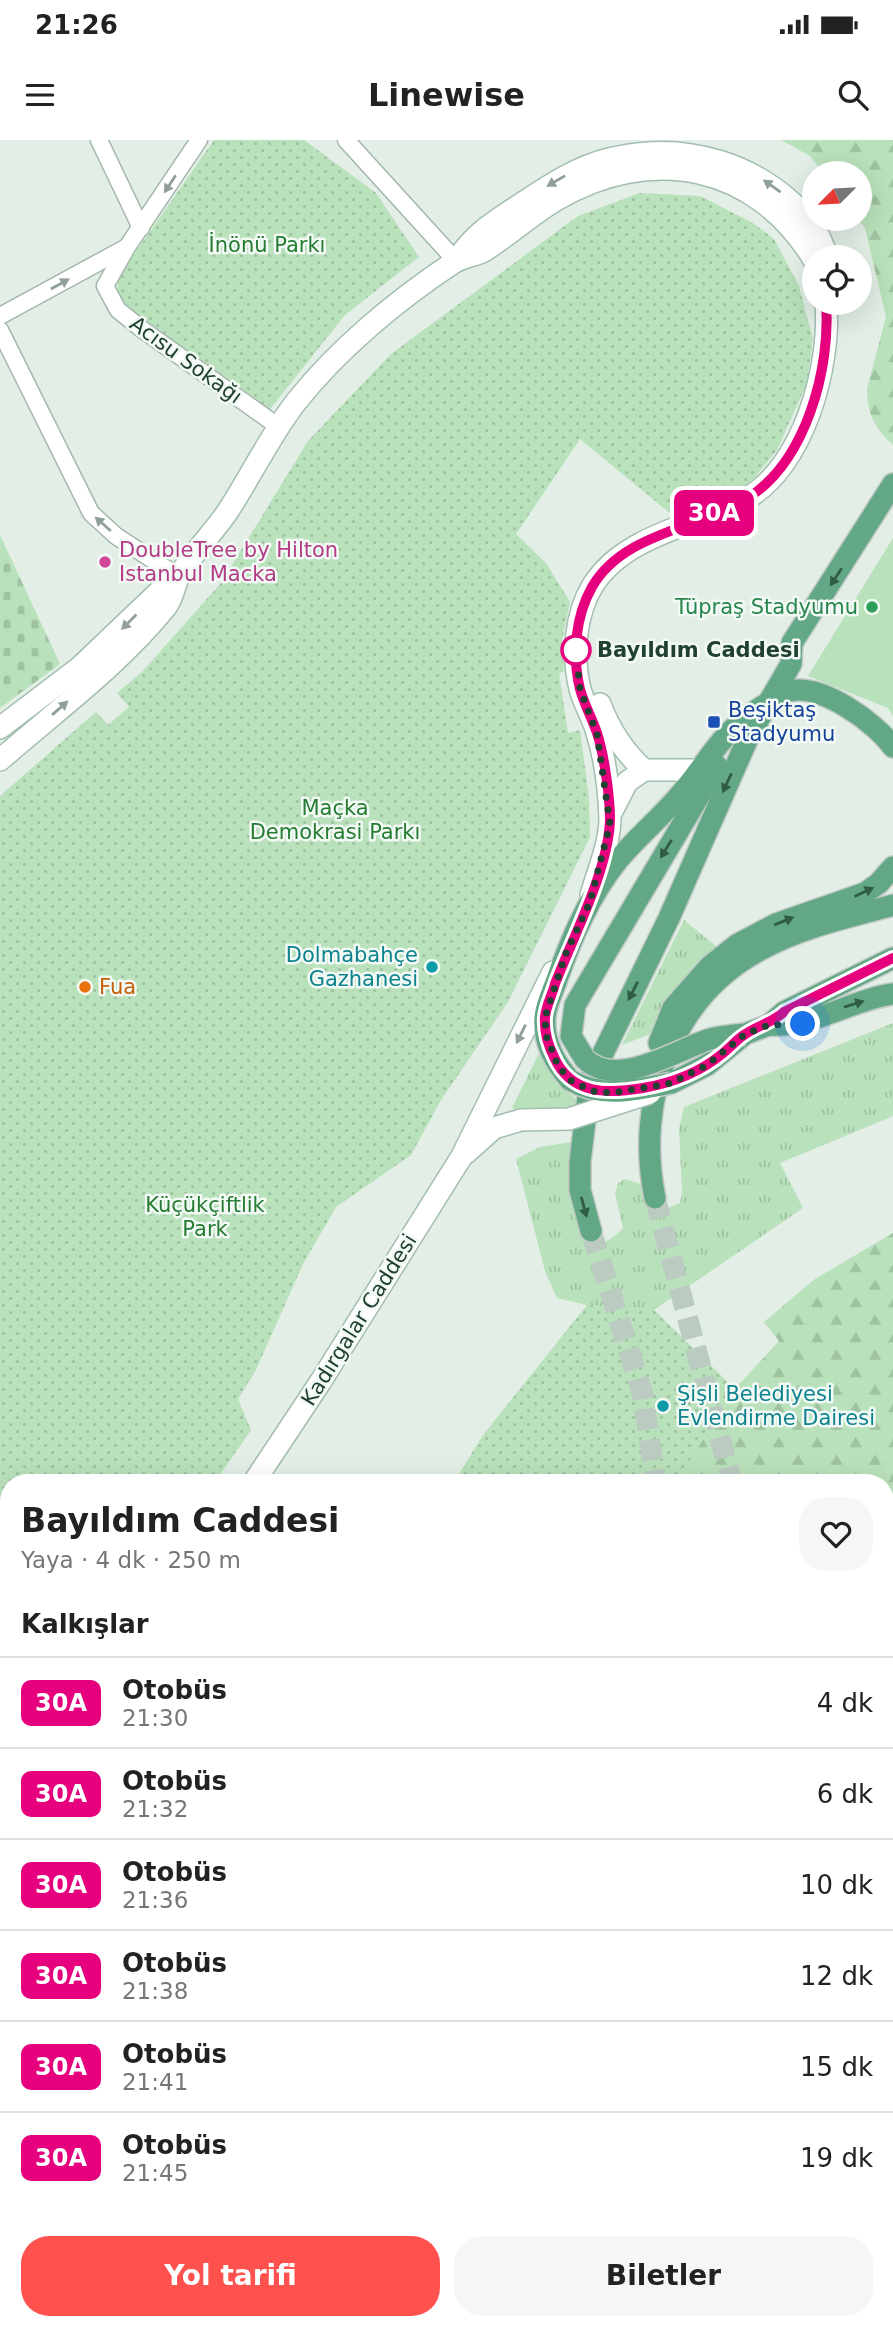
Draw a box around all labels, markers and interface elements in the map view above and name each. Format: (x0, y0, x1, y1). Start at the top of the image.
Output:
text: 21:26 (35, 10, 118, 40)
icon: menu (21, 76, 59, 114)
text: Linewise (368, 76, 525, 114)
icon: search (834, 76, 872, 114)
north arrow (802, 161, 872, 231)
map controls (802, 161, 872, 315)
one-way arrow (163, 175, 177, 193)
one-way arrow (547, 175, 566, 187)
one-way arrow (763, 179, 781, 193)
park label: İnönü Parkı (209, 232, 325, 257)
button: locate (802, 245, 872, 315)
one-way arrow (50, 278, 70, 289)
street label: Acısu Sokağı (125, 311, 247, 409)
line badge: 30A (674, 490, 754, 536)
text: 30A (688, 499, 740, 527)
one-way arrow (94, 516, 112, 532)
place label: DoubleTree by Hilton Istanbul Macka (119, 538, 338, 586)
marker: DoubleTree by Hilton Istanbul Macka (97, 554, 113, 570)
one-way arrow (830, 567, 843, 587)
place label: Tüpraş Stadyumu (674, 595, 858, 619)
marker: Tüpraş Stadyumu (864, 599, 880, 615)
one-way arrow (120, 614, 137, 631)
marker: Bayıldım Caddesi (561, 635, 591, 665)
place label: Bayıldım Caddesi (597, 638, 800, 662)
place label: Beşiktaş Stadyumu (728, 698, 835, 746)
one-way arrow (51, 700, 69, 716)
marker: Beşiktaş Stadyumu (706, 714, 722, 730)
one-way arrow (721, 773, 732, 794)
park label: Maçka Demokrasi Parkı (250, 796, 420, 844)
one-way arrow (660, 839, 673, 859)
one-way arrow (854, 886, 874, 898)
one-way arrow (774, 916, 795, 927)
place label: Dolmabahçe Gazhanesi (286, 943, 418, 991)
marker: Dolmabahçe Gazhanesi (424, 959, 440, 975)
place label: Fua (99, 975, 136, 999)
marker: Fua (77, 979, 93, 995)
one-way arrow (627, 981, 639, 1000)
one-way arrow (844, 998, 865, 1009)
your location (785, 1006, 820, 1041)
one-way arrow (516, 1024, 527, 1044)
park label: Küçükçiftlik Park (145, 1193, 266, 1241)
one-way arrow (579, 1196, 590, 1218)
street label: Kadırgalar Caddesi (296, 1230, 422, 1410)
place label: Şişli Belediyesi Evlendirme Dairesi (677, 1382, 875, 1430)
marker: Şişli Belediyesi Evlendirme Dairesi (655, 1398, 671, 1414)
button: heart (799, 1497, 873, 1571)
text: Bayıldım Caddesi (21, 1501, 339, 1540)
text: Yaya · 4 dk · 250 m (21, 1547, 241, 1573)
text: Kalkışlar (21, 1609, 149, 1639)
text: Otobüs (122, 1675, 227, 1705)
text: 4 dk (817, 1688, 873, 1718)
text: 30A (35, 1689, 87, 1717)
text: 21:30 (122, 1705, 188, 1731)
text: Otobüs (122, 1766, 227, 1796)
text: 6 dk (817, 1779, 873, 1809)
text: 30A (35, 1780, 87, 1808)
text: 21:32 (122, 1796, 188, 1822)
text: Otobüs (122, 1857, 227, 1887)
text: 10 dk (800, 1870, 873, 1900)
text: 30A (35, 1871, 87, 1899)
text: 21:36 (122, 1887, 188, 1913)
text: Otobüs (122, 1948, 227, 1978)
text: 12 dk (800, 1961, 873, 1991)
text: 30A (35, 1962, 87, 1990)
text: 21:38 (122, 1978, 188, 2004)
text: Otobüs (122, 2039, 227, 2069)
text: 15 dk (800, 2052, 873, 2082)
text: 30A (35, 2053, 87, 2081)
text: 21:41 (122, 2069, 188, 2095)
text: Otobüs (122, 2130, 227, 2160)
text: 19 dk (800, 2143, 873, 2173)
text: 30A (35, 2144, 87, 2172)
text: 21:45 (122, 2160, 188, 2186)
button: Yol tarifi (21, 2236, 440, 2316)
button: Biletler (454, 2236, 873, 2316)

